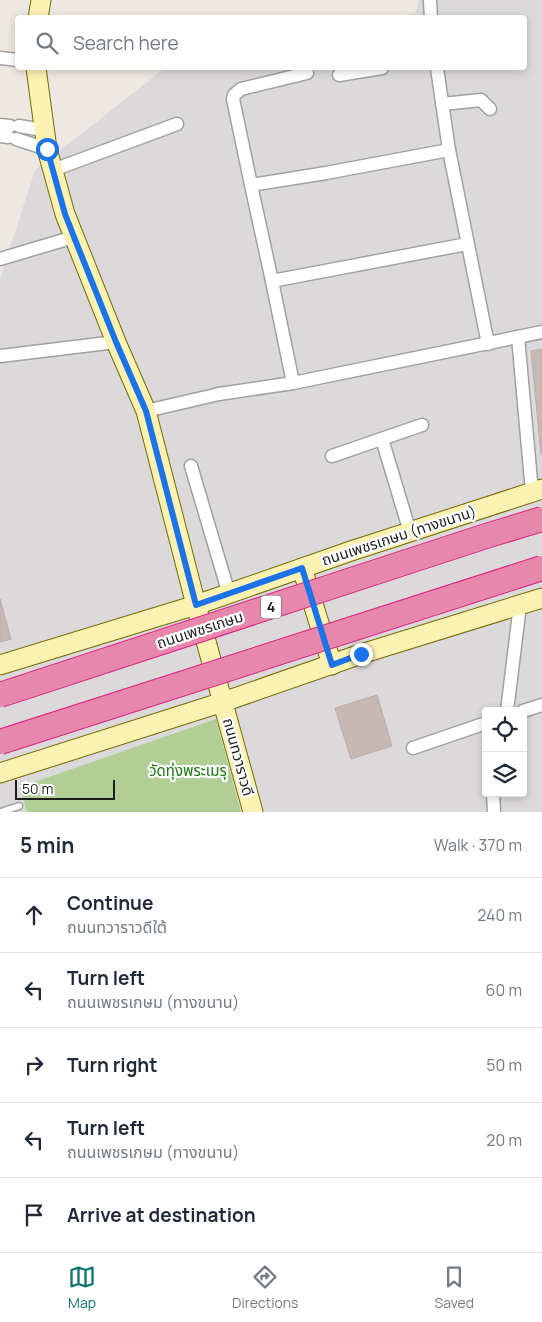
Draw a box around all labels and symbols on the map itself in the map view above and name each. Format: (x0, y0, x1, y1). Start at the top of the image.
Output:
route start (36, 138, 59, 161)
street label: ถนนเพชรเกษม (ทางขนาน) (319, 501, 479, 570)
road number: 4 (261, 596, 281, 618)
street label: ถนนเพชรเกษม (154, 606, 246, 653)
route end (350, 643, 373, 666)
street label: ถนนทวาราวดี (218, 715, 259, 798)
park label: วัดทุ่งพระเมรุ (149, 760, 227, 781)
scale bar (15, 777, 115, 800)

